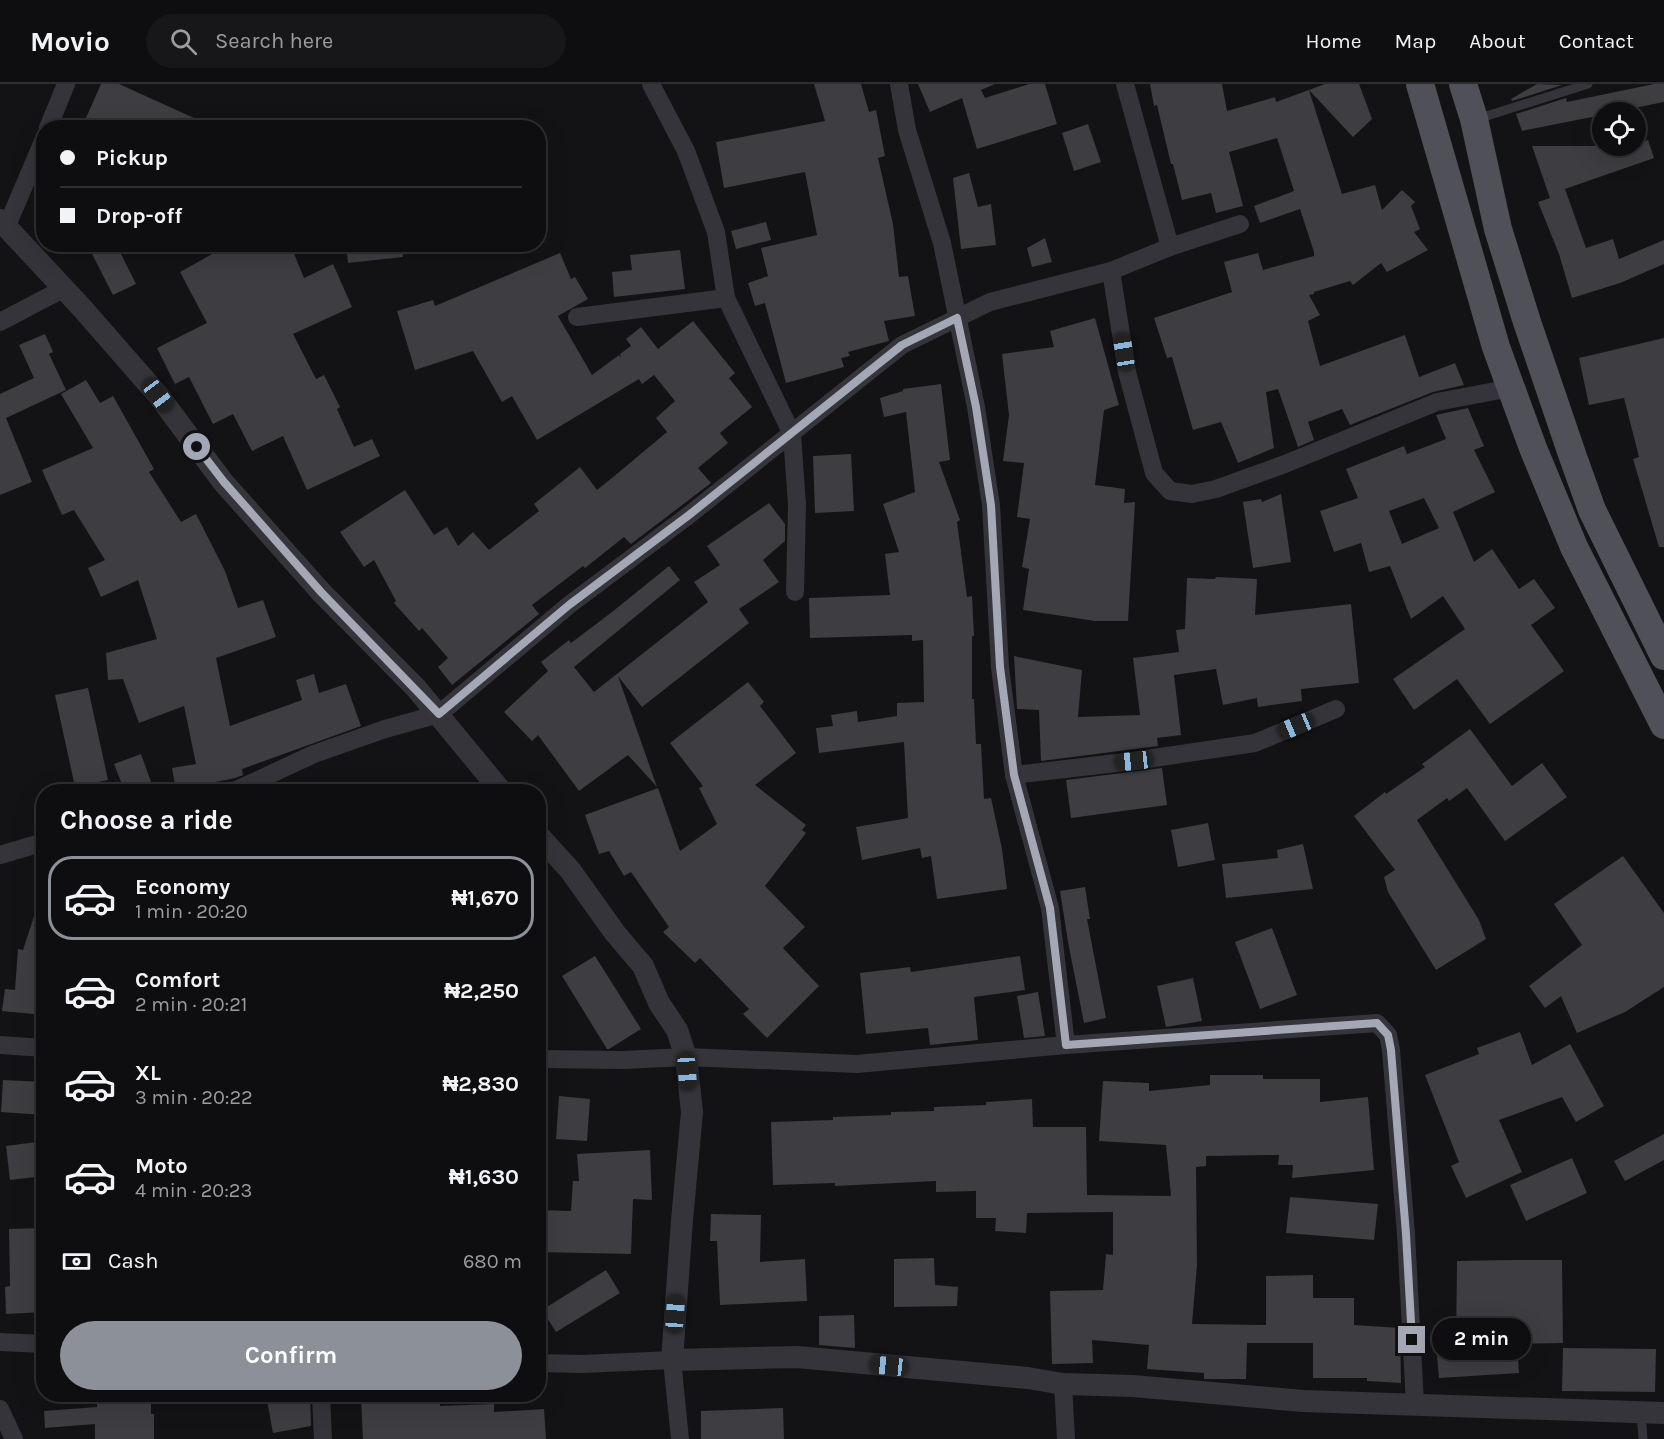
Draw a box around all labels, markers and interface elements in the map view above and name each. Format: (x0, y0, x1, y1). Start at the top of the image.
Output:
search box (146, 14, 566, 68)
text: Movio (30, 25, 110, 58)
icon: search (167, 25, 200, 58)
text: Search here (215, 28, 333, 54)
text: Home (1306, 29, 1362, 53)
text: Map (1395, 29, 1436, 53)
text: About (1469, 29, 1526, 53)
text: Contact (1559, 29, 1634, 53)
map controls (1592, 102, 1646, 156)
button: locate (1592, 102, 1646, 156)
text: Pickup (96, 145, 168, 171)
text: Drop-off (96, 203, 182, 229)
car (1112, 333, 1136, 371)
car (140, 375, 176, 415)
route start (183, 433, 210, 460)
car (1276, 711, 1316, 741)
car (1115, 750, 1153, 772)
text: Choose a ride (60, 804, 233, 836)
icon: car (63, 871, 117, 925)
text: Economy (135, 874, 230, 900)
text: ₦1,670 (451, 885, 519, 911)
text: 1 min · 20:20 (135, 900, 248, 923)
icon: car (63, 964, 117, 1018)
text: Comfort (135, 967, 220, 993)
text: ₦2,250 (444, 978, 519, 1004)
text: 2 min · 20:21 (135, 993, 247, 1016)
car (677, 1052, 697, 1090)
icon: car (63, 1057, 117, 1111)
text: XL (135, 1060, 161, 1086)
text: ₦2,830 (442, 1071, 519, 1097)
text: 3 min · 20:22 (135, 1086, 253, 1109)
icon: car (63, 1150, 117, 1204)
text: Moto (135, 1153, 188, 1179)
text: ₦1,630 (449, 1164, 519, 1190)
text: 4 min · 20:23 (135, 1179, 252, 1202)
icon: cash (60, 1245, 93, 1278)
text: Cash (108, 1248, 158, 1274)
text: 680 m (463, 1250, 522, 1273)
car (665, 1295, 685, 1333)
callout: 2 min (1433, 1319, 1532, 1361)
button: Confirm (60, 1321, 522, 1390)
route end (1398, 1326, 1425, 1353)
text: 2 min (1454, 1327, 1509, 1350)
car (870, 1355, 908, 1377)

